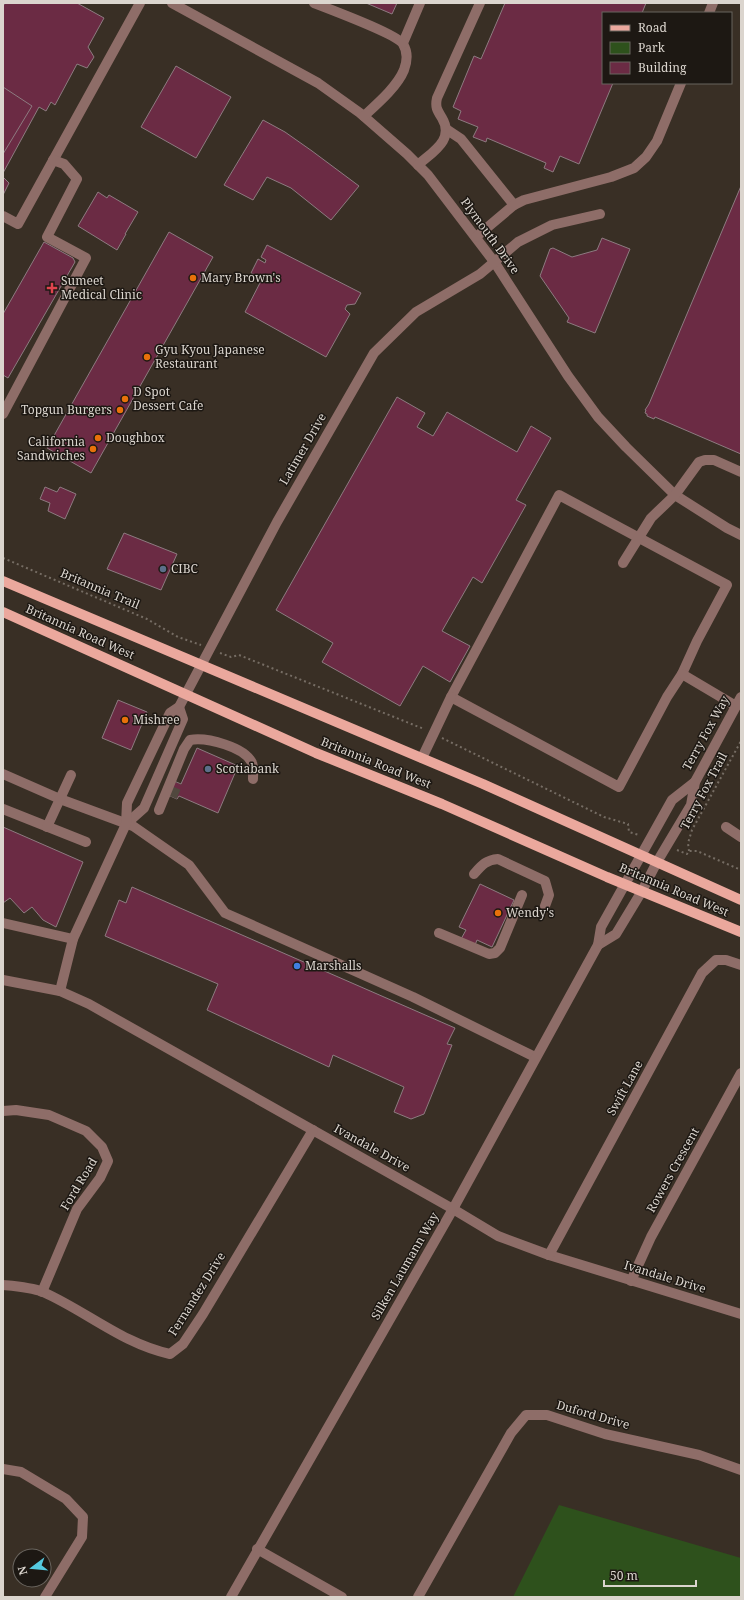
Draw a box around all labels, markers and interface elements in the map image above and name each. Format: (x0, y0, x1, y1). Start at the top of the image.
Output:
legend (602, 12, 732, 84)
text: Road (638, 19, 668, 36)
text: Park (638, 39, 666, 56)
text: Building (638, 59, 687, 76)
street label: Plymouth Drive (457, 194, 524, 277)
place label: Mary Brown's (201, 269, 281, 286)
place label: Sumeet Medical Clinic (61, 272, 142, 303)
marker: Mary Brown's (188, 273, 198, 283)
marker: Sumeet Medical Clinic (46, 282, 58, 294)
place label: Gyu Kyou Japanese Restaurant (155, 341, 265, 372)
marker: Gyu Kyou Japanese Restaurant (142, 352, 152, 362)
place label: D Spot Dessert Cafe (133, 383, 203, 414)
marker: D Spot Dessert Cafe (120, 394, 130, 404)
place label: Topgun Burgers (21, 401, 112, 418)
marker: Topgun Burgers (115, 405, 125, 415)
street label: Latimer Drive (275, 410, 330, 488)
place label: Doughbox (106, 429, 165, 446)
place label: California Sandwiches (17, 433, 85, 464)
marker: Doughbox (93, 433, 103, 443)
marker: California Sandwiches (88, 444, 98, 454)
place label: CIBC (171, 560, 198, 577)
street label: Britannia Trail (58, 564, 143, 613)
marker: CIBC (158, 564, 168, 574)
street label: Britannia Road West (23, 600, 137, 663)
street label: Terry Fox Way (678, 692, 733, 773)
place label: Mishree (133, 711, 180, 728)
marker: Mishree (120, 715, 130, 725)
street label: Britannia Road West (319, 733, 434, 792)
street label: Terry Fox Trail (676, 749, 731, 832)
place label: Scotiabank (216, 760, 280, 777)
marker: Scotiabank (203, 764, 213, 774)
street label: Britannia Road West (617, 859, 732, 920)
place label: Wendy's (506, 904, 554, 921)
marker: Wendy's (493, 908, 503, 918)
place label: Marshalls (305, 957, 361, 974)
marker: Marshalls (292, 961, 302, 971)
street label: Swift Lane (602, 1057, 647, 1118)
street label: Ivandale Drive (331, 1120, 413, 1176)
street label: Rowers Crescent (642, 1124, 703, 1215)
street label: Ford Road (56, 1154, 101, 1213)
street label: Silken Laumann Way (367, 1209, 442, 1323)
street label: Fernandez Drive (164, 1249, 229, 1339)
street label: Ivandale Drive (622, 1256, 708, 1297)
street label: Duford Drive (555, 1396, 632, 1433)
north arrow (12, 1548, 52, 1588)
scale bar (604, 1562, 696, 1588)
text: N (13, 1564, 30, 1577)
text: 50 m (610, 1567, 638, 1584)

